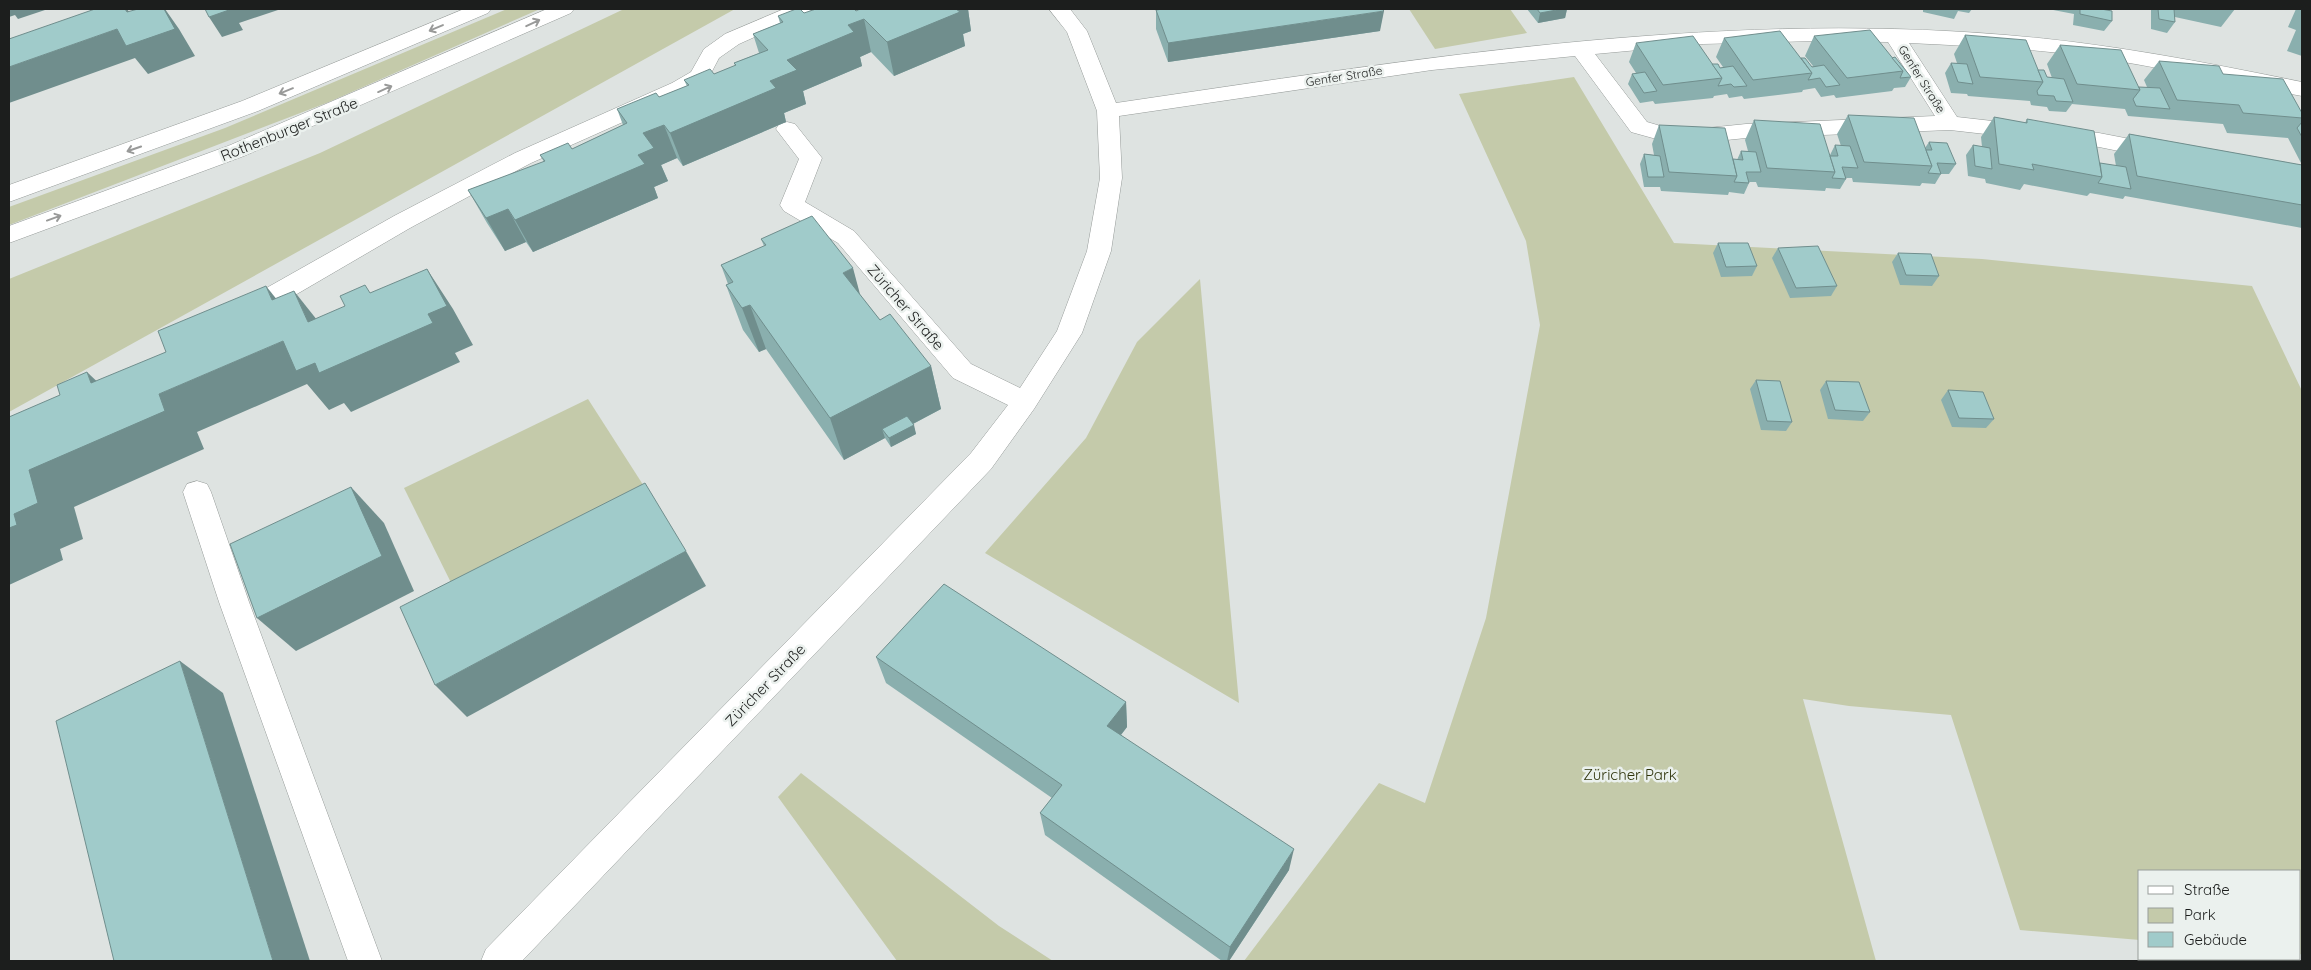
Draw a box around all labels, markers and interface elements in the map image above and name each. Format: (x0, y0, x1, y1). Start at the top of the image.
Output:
one-way arrow (525, 17, 540, 27)
one-way arrow (429, 24, 444, 34)
street label: Genfer Straße (1895, 42, 1949, 116)
street label: Genfer Straße (1305, 63, 1384, 89)
one-way arrow (377, 83, 392, 93)
one-way arrow (279, 87, 294, 97)
street label: Rothenburger Straße (218, 93, 360, 165)
one-way arrow (127, 145, 143, 154)
one-way arrow (46, 213, 62, 222)
street label: Züricher Straße (864, 260, 948, 354)
street label: Züricher Straße (721, 640, 809, 730)
park label: Züricher Park (1583, 765, 1677, 784)
legend (2138, 870, 2301, 960)
text: Straße (2184, 880, 2230, 899)
text: Park (2184, 905, 2216, 924)
text: Gebäude (2184, 930, 2247, 949)

